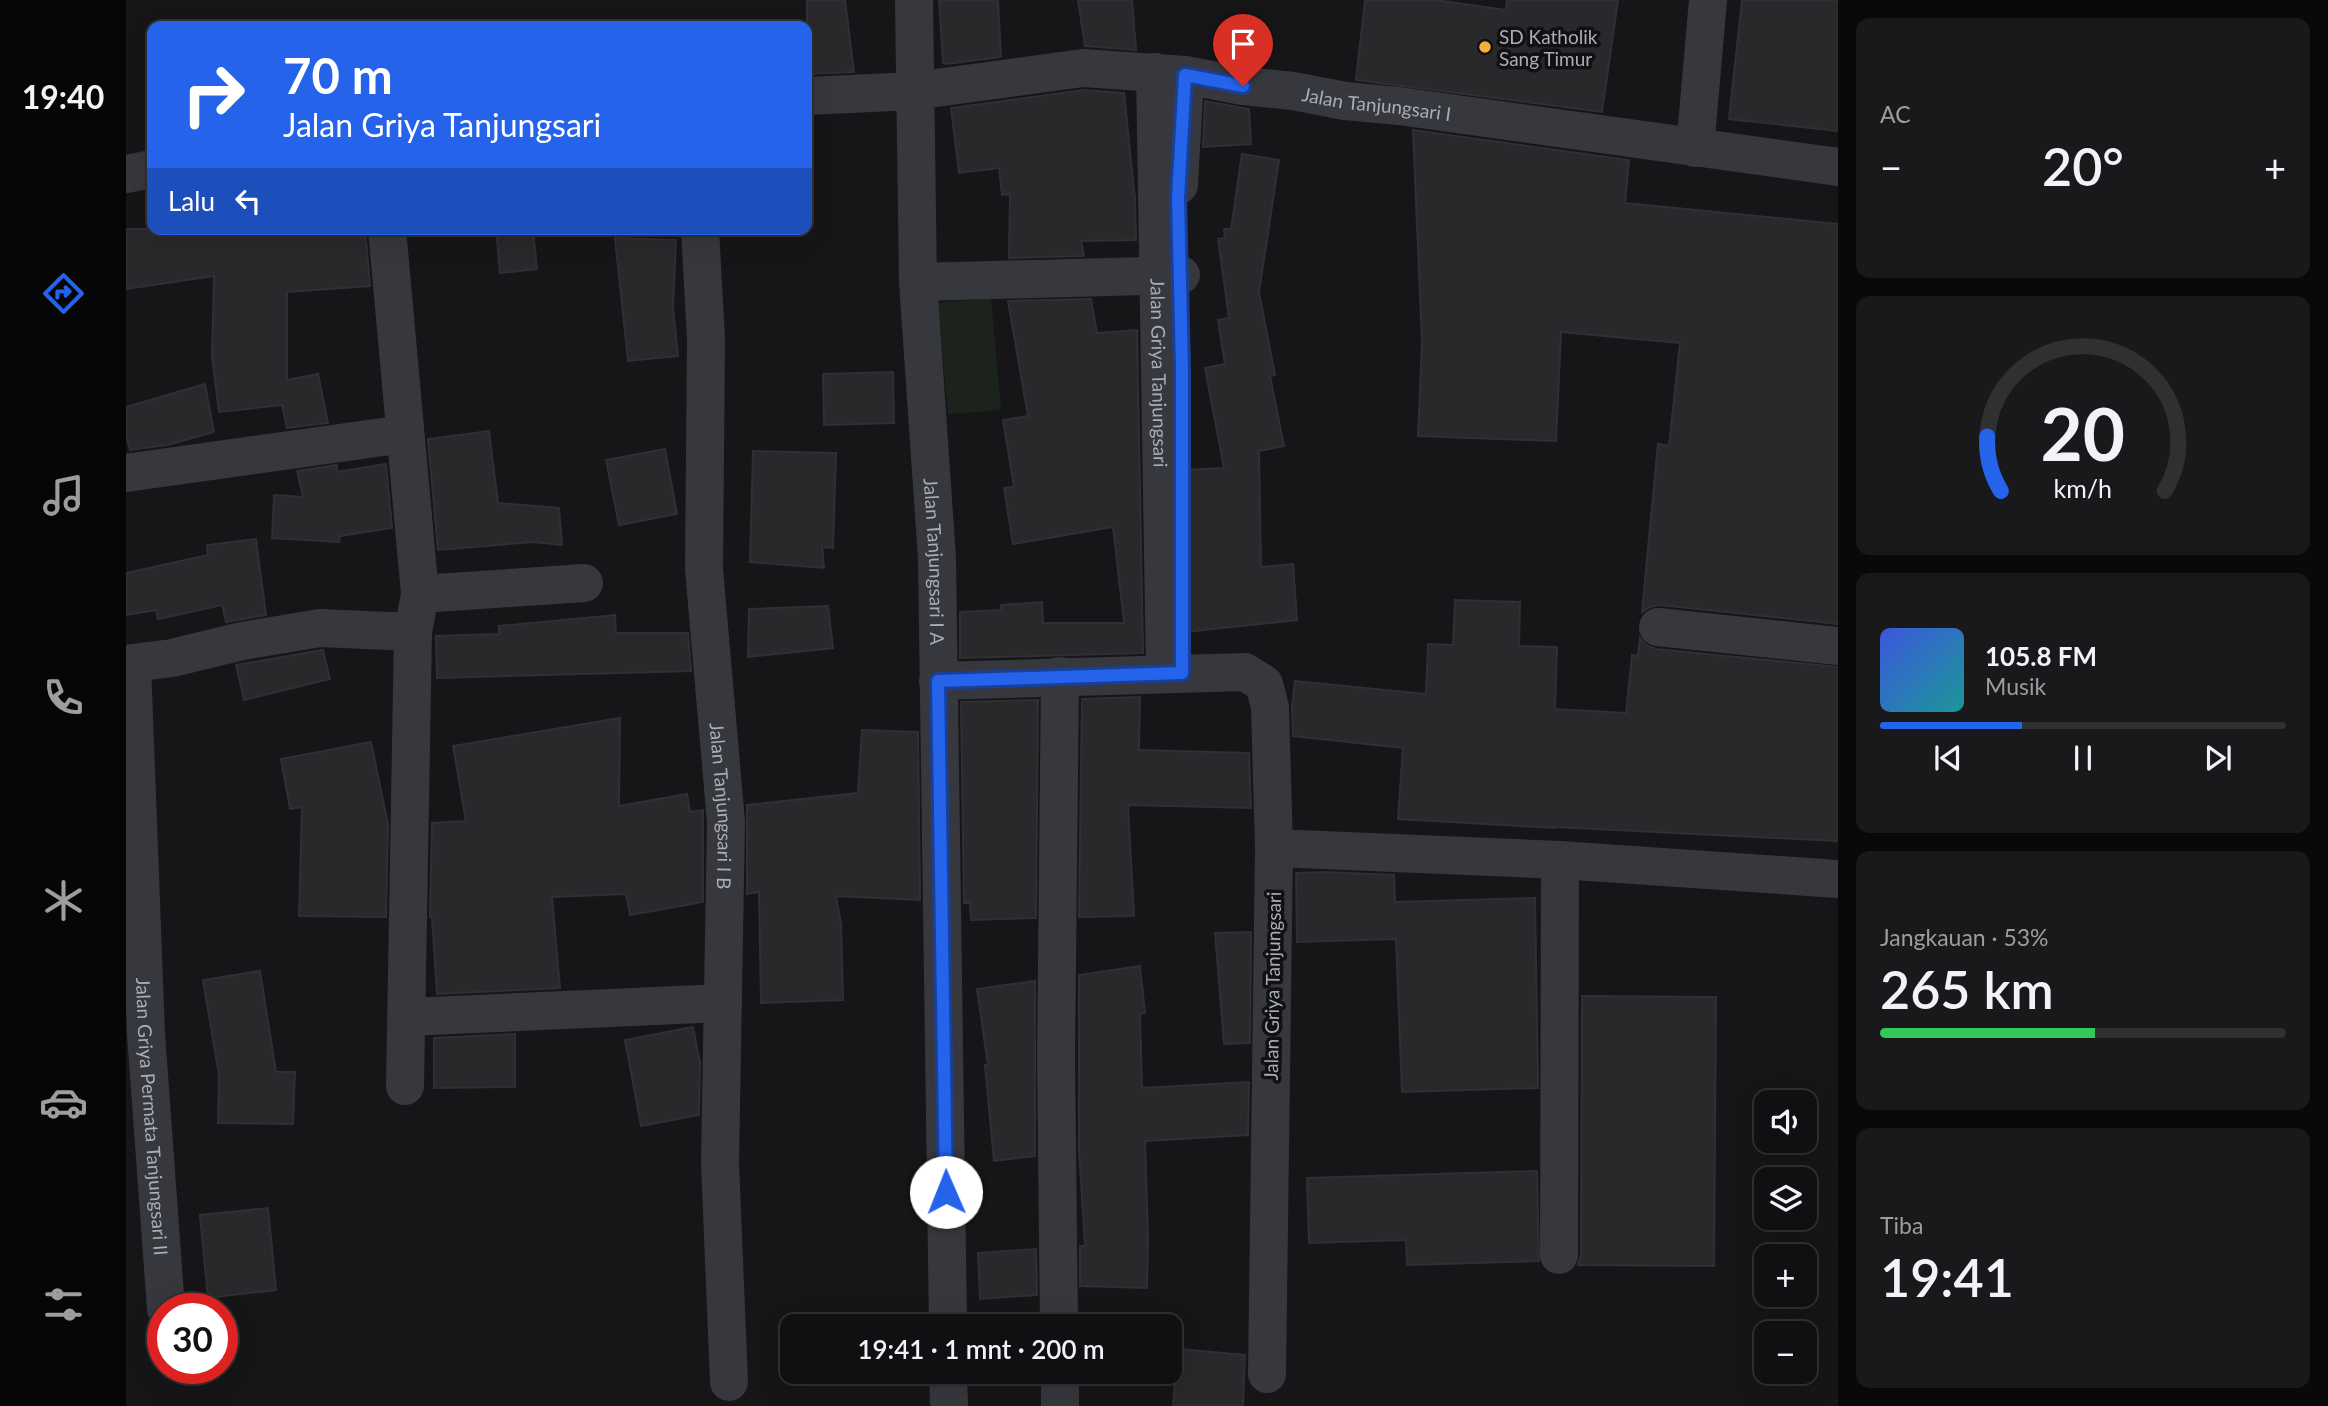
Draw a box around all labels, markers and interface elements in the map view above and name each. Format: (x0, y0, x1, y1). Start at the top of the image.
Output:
pin (1213, 14, 1273, 86)
icon: arrive (1224, 25, 1262, 63)
place label: SD Katholik Sang Timur (1499, 25, 1598, 70)
marker: SD Katholik Sang Timur (1477, 39, 1493, 55)
text: 70 m (283, 46, 393, 104)
icon: right (168, 49, 259, 140)
text: 19:40 (22, 77, 104, 116)
street label: Jalan Tanjungsari I (1300, 82, 1453, 125)
text: AC (1880, 100, 1911, 128)
text: Jalan Griya Tanjungsari (283, 105, 601, 144)
text: 20° (2042, 135, 2124, 197)
text: − (1880, 144, 1902, 190)
text: + (2264, 144, 2286, 190)
icon: left (229, 182, 267, 220)
text: Lalu (168, 185, 215, 217)
icon: directions (39, 269, 88, 318)
street label: Jalan Griya Tanjungsari (1147, 278, 1173, 468)
text: 20 (2041, 390, 2125, 478)
icon: music (39, 471, 88, 520)
text: km/h (2054, 473, 2112, 503)
street label: Jalan Tanjungsari I A (920, 477, 950, 645)
text: 105.8 FM (1985, 640, 2097, 672)
text: Musik (1985, 672, 2046, 700)
icon: phone (39, 673, 88, 722)
street label: Jalan Tanjungsari I B (706, 722, 738, 890)
icon: previous (1929, 739, 1967, 777)
icon: pause (2064, 739, 2102, 777)
icon: next (2199, 739, 2237, 777)
icon: climate (39, 876, 88, 925)
street label: Jalan Griya Tanjungsari (1259, 891, 1285, 1081)
text: Jangkauan · 53% (1880, 923, 2049, 951)
text: 265 km (1880, 958, 2054, 1020)
street label: Jalan Griya Permata Tanjungsari II (132, 977, 174, 1256)
icon: car (39, 1078, 88, 1127)
map controls (1754, 1090, 1817, 1384)
button: sound (1754, 1090, 1817, 1153)
position arrow (909, 1155, 983, 1229)
button: layers (1754, 1167, 1817, 1230)
text: Tiba (1880, 1211, 1923, 1239)
button: + (1754, 1244, 1817, 1307)
text: 19:41 (1880, 1246, 2014, 1308)
icon: filters (39, 1280, 88, 1329)
speed limit sign: 30 (147, 1293, 238, 1384)
button: − (1754, 1321, 1817, 1384)
text: 19:41 · 1 mnt · 200 m (857, 1333, 1105, 1365)

